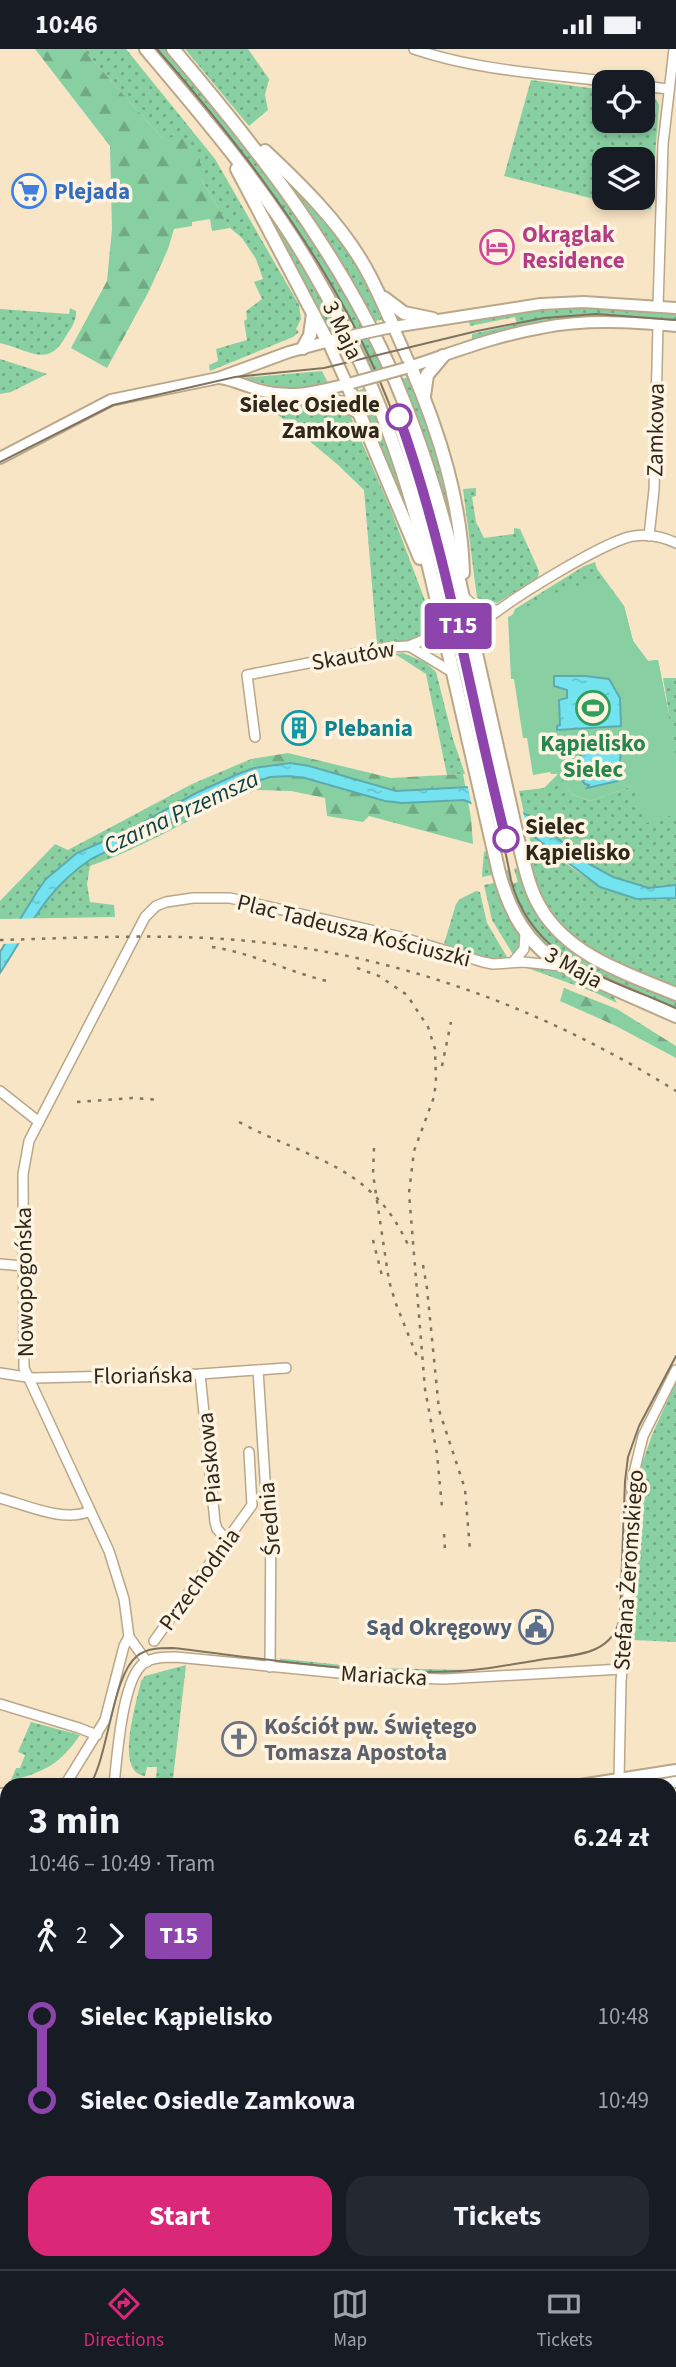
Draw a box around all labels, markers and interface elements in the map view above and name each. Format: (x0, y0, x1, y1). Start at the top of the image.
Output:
text: 10:46 (35, 6, 98, 43)
map controls (592, 70, 655, 210)
button: locate (592, 70, 655, 133)
button: layers (592, 147, 655, 210)
supermarket icon: Plejada (10, 172, 48, 210)
place label: Plejada (54, 175, 130, 208)
place label: Okrąglak Residence (522, 218, 625, 277)
hotel icon: Okrąglak Residence (478, 228, 516, 266)
street label: 3 Maja (314, 295, 371, 365)
street label: Zamkowa (638, 383, 673, 477)
place label: Sielec Osiedle Zamkowa (239, 388, 380, 447)
marker: Sielec Osiedle Zamkowa (386, 404, 412, 430)
line badge: T15 (418, 603, 498, 649)
text: T15 (439, 608, 477, 643)
street label: Skautów (309, 632, 397, 679)
sports icon: Kąpielisko Sielec (574, 689, 612, 727)
building icon: Plebania (280, 709, 318, 747)
place label: Plebania (324, 712, 413, 745)
place label: Kąpielisko Sielec (540, 727, 646, 786)
water label: Czarna Przemsza (98, 761, 265, 864)
place label: Sielec Kąpielisko (525, 810, 631, 869)
marker: Sielec Kąpielisko (493, 826, 519, 852)
street label: Plac Tadeusza Kościuszki (233, 885, 474, 976)
street label: 3 Maja (539, 938, 609, 997)
street label: Nowopogońska (7, 1207, 42, 1357)
street label: Floriańska (93, 1358, 193, 1393)
street label: Piaskowa (188, 1411, 231, 1505)
street label: Stefana Żeromskiego (605, 1468, 652, 1672)
street label: Średnia (250, 1481, 289, 1557)
street label: Przechodnia (151, 1521, 248, 1638)
public building icon: Sąd Okręgowy (517, 1608, 555, 1646)
place label: Sąd Okręgowy (366, 1611, 512, 1644)
street label: Mariacka (340, 1657, 428, 1694)
place label: Kościół pw. Świętego Tomasza Apostoła (264, 1710, 477, 1769)
church icon: Kościół pw. Świętego Tomasza Apostoła (220, 1720, 258, 1758)
text: 3 min (28, 1794, 120, 1848)
text: 6.24 zł (574, 1819, 649, 1856)
text: 10:46 – 10:49 · Tram (28, 1847, 215, 1880)
icon: walk (28, 1917, 66, 1955)
icon: forward (97, 1917, 135, 1955)
text: T15 (159, 1918, 198, 1953)
text: 2 (76, 1919, 87, 1952)
text: Sielec Kąpielisko (80, 1998, 273, 2035)
text: 10:48 (598, 2000, 649, 2033)
text: Sielec Osiedle Zamkowa (80, 2082, 355, 2119)
text: 10:49 (598, 2084, 649, 2117)
button: Start (28, 2176, 332, 2256)
button: Tickets (346, 2176, 649, 2256)
tab: Directions (84, 2285, 164, 2354)
tab: Map (331, 2285, 369, 2354)
tab: Tickets (536, 2285, 592, 2354)

